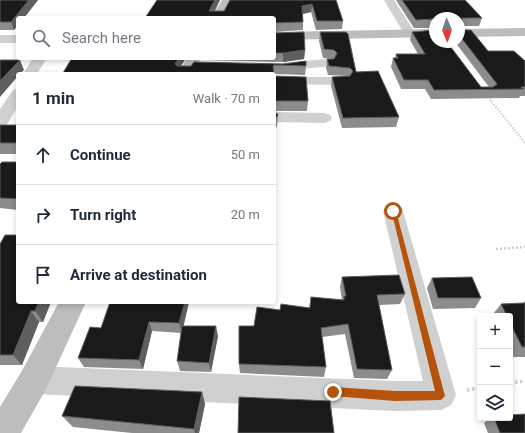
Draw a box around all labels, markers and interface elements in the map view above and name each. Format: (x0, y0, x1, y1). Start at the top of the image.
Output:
north arrow (429, 12, 465, 48)
search box (16, 16, 276, 60)
icon: search (30, 27, 52, 49)
text: Search here (62, 29, 141, 47)
text: 1 min (32, 88, 75, 108)
text: Walk · 70 m (193, 91, 260, 106)
icon: ahead (32, 144, 54, 166)
text: Continue (70, 146, 131, 164)
text: 50 m (231, 147, 260, 162)
route start (384, 202, 402, 220)
icon: right (32, 204, 54, 226)
text: Turn right (70, 206, 136, 224)
text: 20 m (231, 207, 260, 222)
icon: arrive (32, 264, 54, 286)
text: Arrive at destination (70, 266, 207, 284)
map controls (477, 313, 513, 421)
button: + (477, 313, 513, 349)
button: − (477, 349, 513, 385)
route end (324, 383, 342, 401)
button: layers (477, 385, 513, 421)

